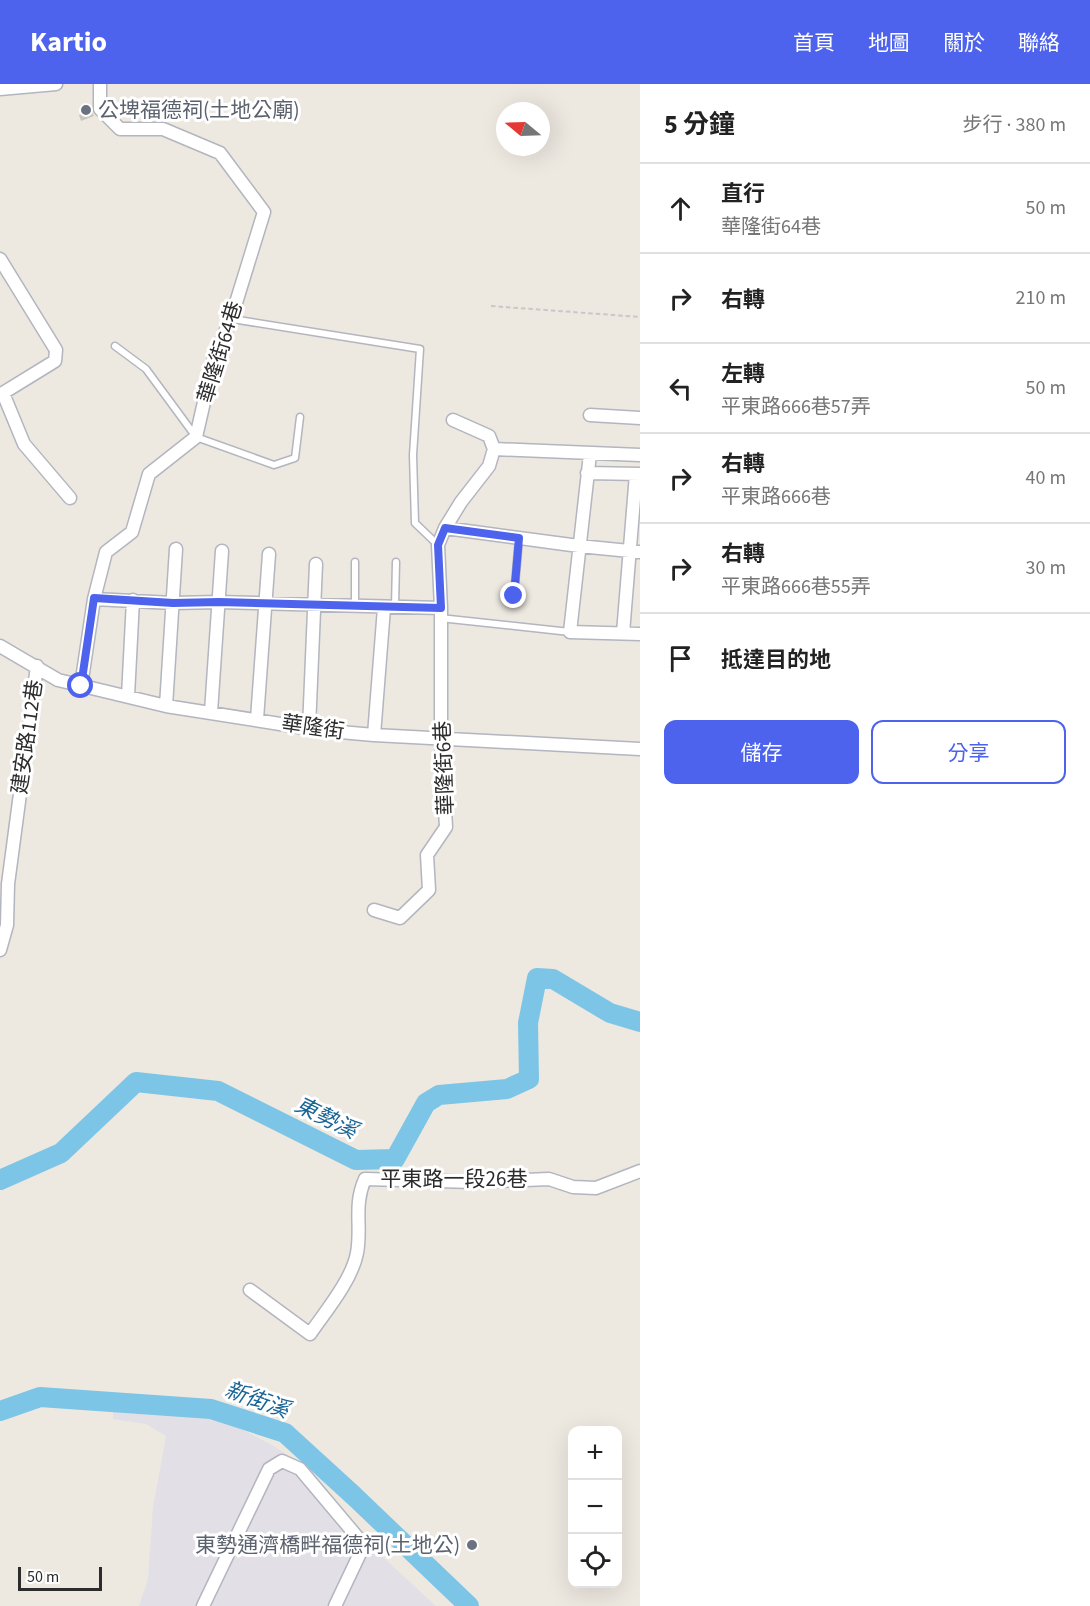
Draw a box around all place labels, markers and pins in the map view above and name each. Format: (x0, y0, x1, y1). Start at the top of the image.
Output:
place label: 公埤福德祠(土地公廟) (98, 95, 300, 125)
marker: 公埤福德祠(土地公廟) (79, 103, 93, 117)
place label: 東勢通濟橋畔福德祠(土地公) (195, 1530, 460, 1560)
marker: 東勢通濟橋畔福德祠(土地公) (465, 1538, 479, 1552)

